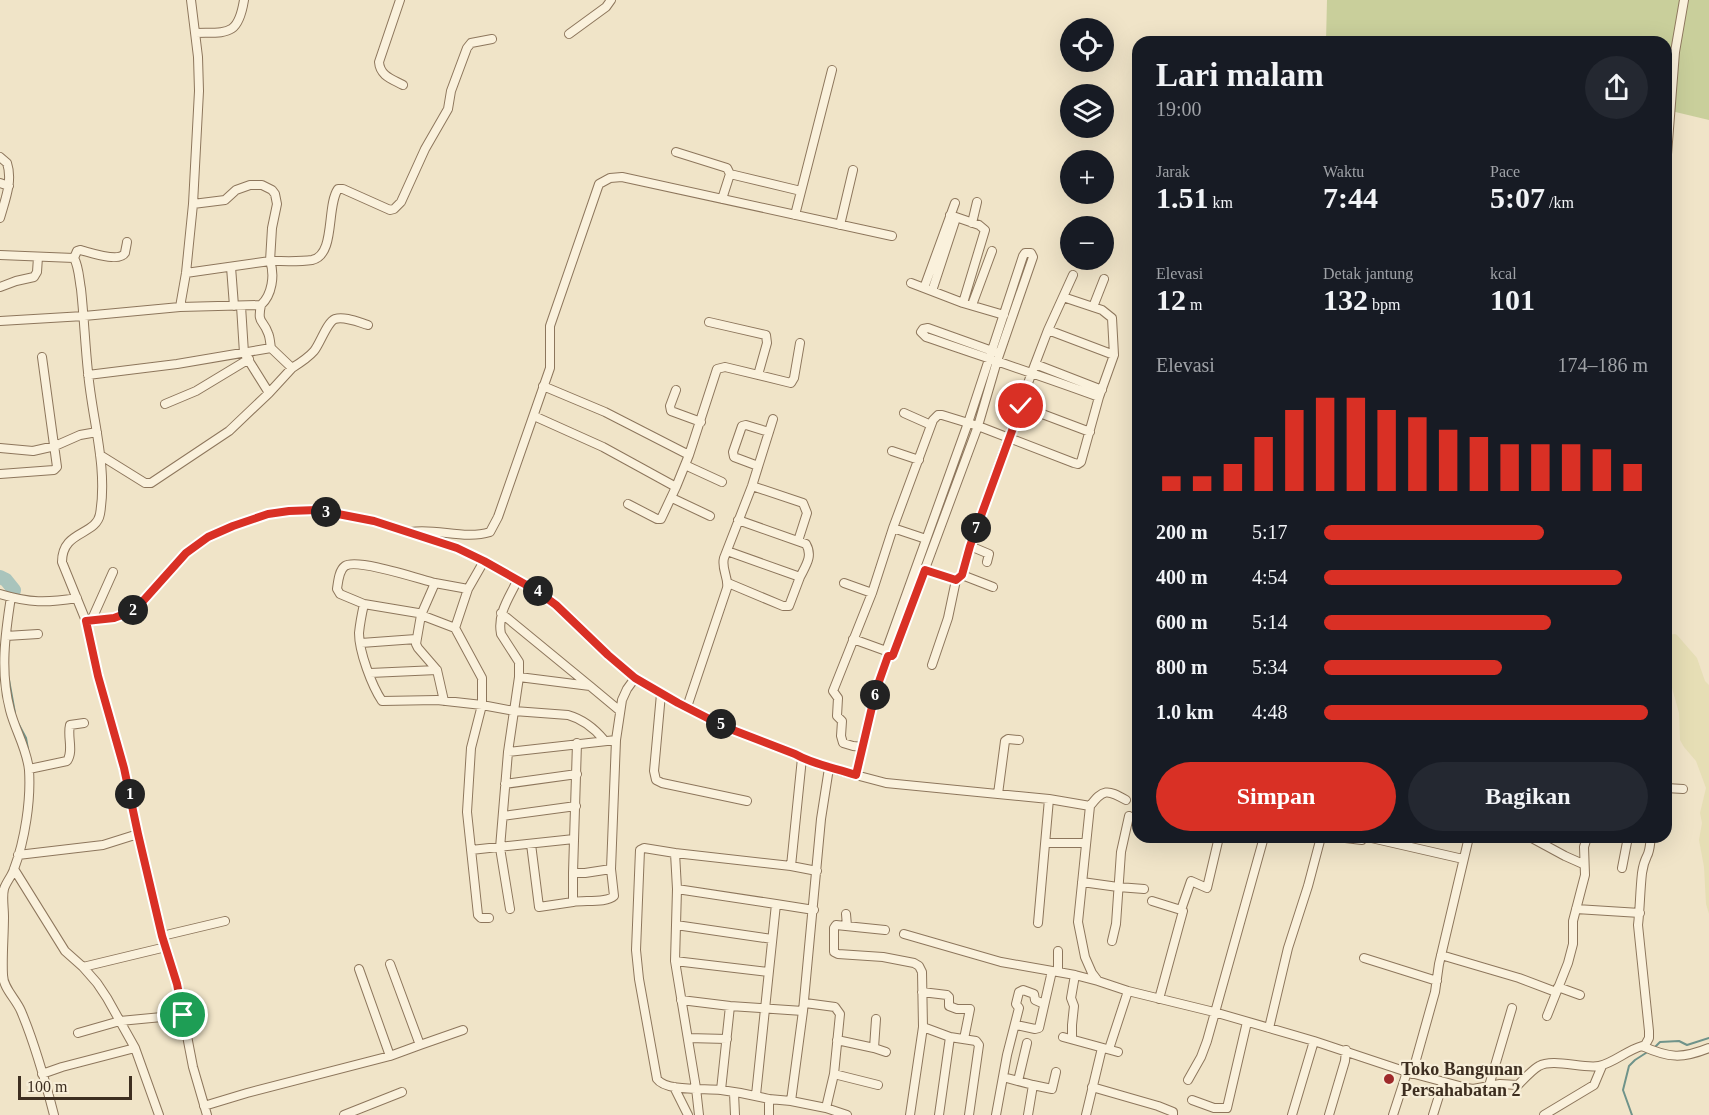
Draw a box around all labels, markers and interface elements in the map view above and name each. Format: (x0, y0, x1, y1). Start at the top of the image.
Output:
map controls (1060, 18, 1114, 270)
button: locate (1060, 18, 1114, 72)
button: share (1585, 56, 1648, 119)
text: Lari malam (1156, 57, 1324, 93)
button: layers (1060, 84, 1114, 138)
text: 19:00 (1156, 98, 1202, 120)
button: + (1060, 150, 1114, 204)
text: Jarak (1156, 163, 1190, 180)
text: Waktu (1323, 163, 1364, 180)
text: Pace (1490, 163, 1520, 180)
text: 1.51 (1156, 181, 1209, 214)
text: 7:44 (1323, 181, 1378, 214)
text: 5:07 (1490, 181, 1545, 214)
text: km (1209, 194, 1233, 211)
text: /km (1545, 194, 1574, 211)
button: − (1060, 216, 1114, 270)
text: Elevasi (1156, 265, 1203, 282)
text: Detak jantung (1323, 265, 1413, 282)
text: kcal (1490, 265, 1517, 282)
text: 12 (1156, 283, 1186, 316)
text: 132 (1323, 283, 1368, 316)
text: 101 (1490, 283, 1535, 316)
text: m (1186, 296, 1202, 313)
text: bpm (1368, 296, 1400, 313)
text: Elevasi (1156, 354, 1215, 376)
text: 174–186 m (1557, 354, 1648, 376)
pin (995, 380, 1046, 431)
icon: check (1004, 389, 1037, 422)
pin: 3 (311, 497, 341, 527)
text: 3 (322, 503, 330, 520)
pin: 7 (961, 513, 991, 543)
text: 7 (972, 519, 980, 536)
text: 200 m (1156, 521, 1208, 543)
text: 5:17 (1252, 521, 1288, 543)
text: 400 m (1156, 566, 1208, 588)
text: 4:54 (1252, 566, 1288, 588)
pin: 4 (523, 576, 553, 606)
text: 4 (534, 582, 542, 599)
pin: 2 (118, 595, 148, 625)
text: 2 (129, 601, 137, 618)
text: 600 m (1156, 611, 1208, 633)
text: 5:14 (1252, 611, 1288, 633)
text: 800 m (1156, 656, 1208, 678)
text: 5:34 (1252, 656, 1288, 678)
pin: 6 (860, 680, 890, 710)
text: 6 (871, 686, 879, 703)
text: 1.0 km (1156, 701, 1214, 723)
text: 4:48 (1252, 701, 1288, 723)
pin: 5 (706, 709, 736, 739)
text: 5 (717, 715, 725, 732)
button: Simpan (1156, 762, 1396, 831)
button: Bagikan (1408, 762, 1648, 831)
pin: 1 (115, 779, 145, 809)
text: 1 (126, 785, 134, 802)
pin (157, 989, 208, 1040)
icon: arrive (166, 998, 199, 1031)
place label: Toko Bangunan Persahabatan 2 (1401, 1059, 1523, 1100)
marker: Toko Bangunan Persahabatan 2 (1382, 1072, 1396, 1086)
scale bar (18, 1073, 132, 1100)
text: 100 m (27, 1078, 67, 1095)

